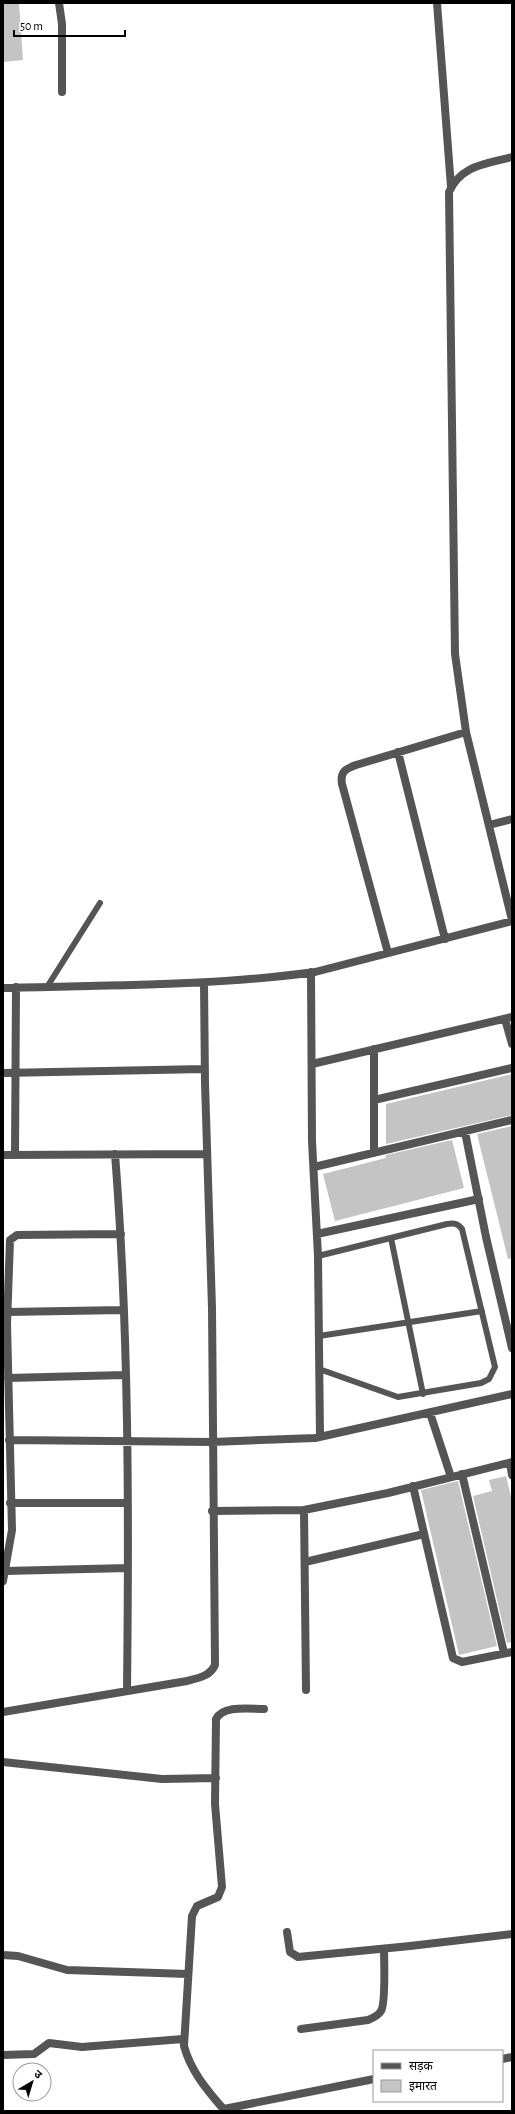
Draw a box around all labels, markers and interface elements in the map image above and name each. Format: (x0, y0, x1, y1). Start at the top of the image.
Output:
scale bar (14, 12, 125, 38)
text: 50 m (20, 20, 43, 32)
legend (373, 2050, 503, 2102)
text: सड़क (409, 2060, 434, 2073)
north arrow (12, 2062, 52, 2102)
text: उ (32, 2068, 44, 2081)
text: इमारत (409, 2080, 438, 2093)

